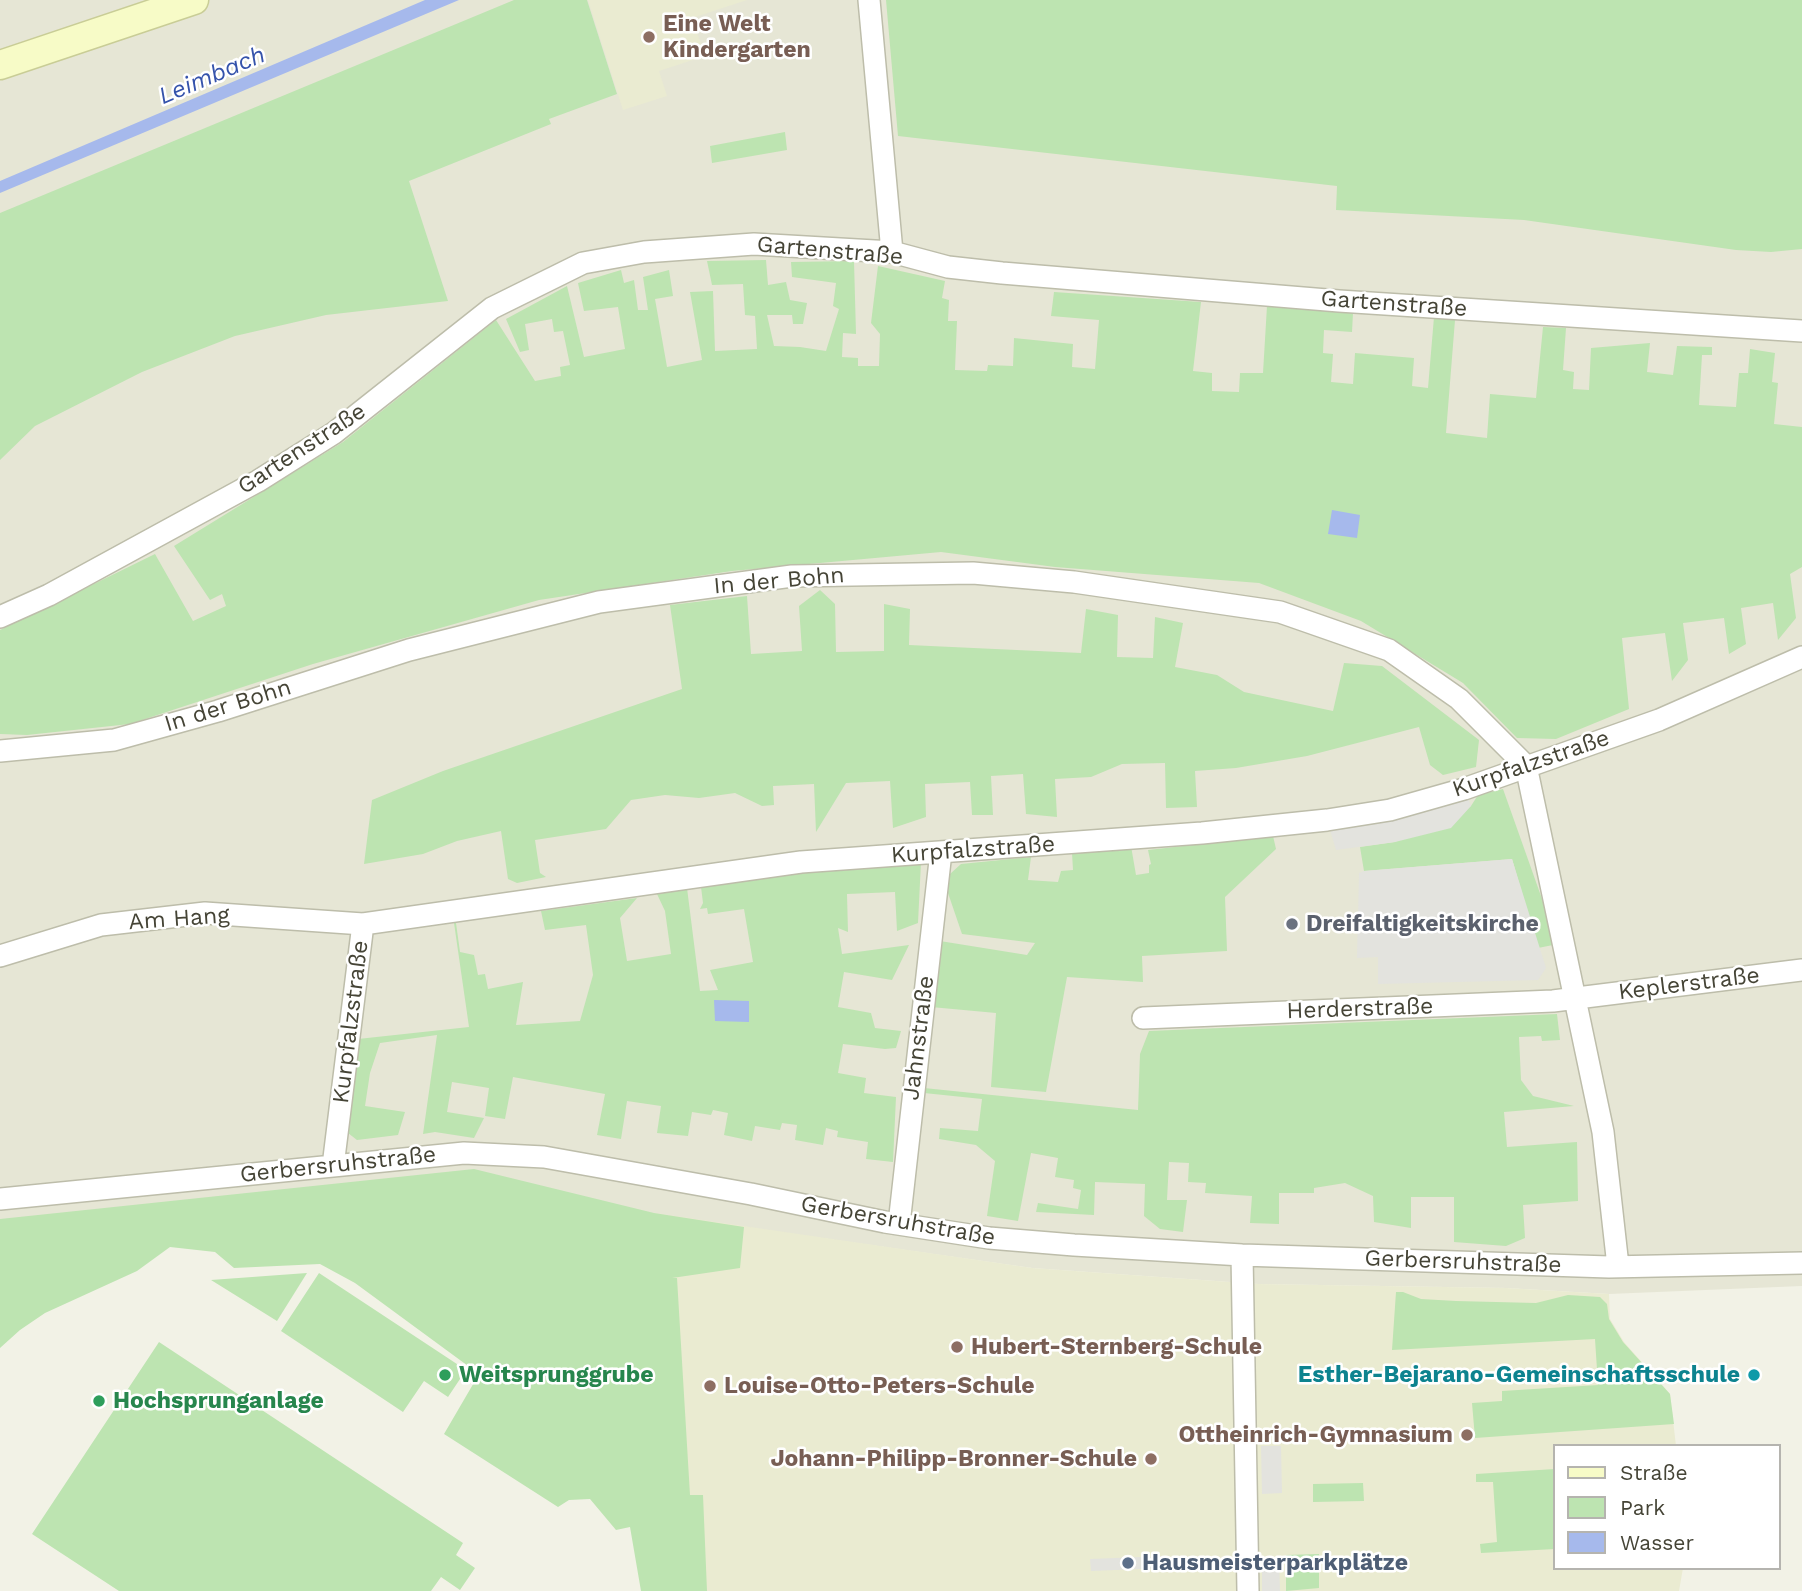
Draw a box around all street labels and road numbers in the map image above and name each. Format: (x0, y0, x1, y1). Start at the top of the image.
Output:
street label: Gartenstraße (756, 231, 904, 271)
street label: Gartenstraße (1320, 285, 1468, 323)
street label: Gartenstraße (233, 397, 371, 501)
street label: In der Bohn (713, 562, 845, 600)
street label: In der Bohn (161, 674, 295, 738)
street label: Kurpfalzstraße (1449, 724, 1613, 804)
street label: Kurpfalzstraße (890, 831, 1056, 869)
street label: Am Hang (128, 902, 230, 936)
street label: Kurpfalzstraße (327, 939, 375, 1105)
street label: Keplerstraße (1617, 962, 1761, 1006)
street label: Jahnstraße (898, 974, 940, 1102)
street label: Herderstraße (1286, 993, 1434, 1025)
street label: Gerbersruhstraße (239, 1141, 437, 1189)
street label: Gerbersruhstraße (799, 1190, 997, 1252)
street label: Gerbersruhstraße (1364, 1245, 1562, 1279)

